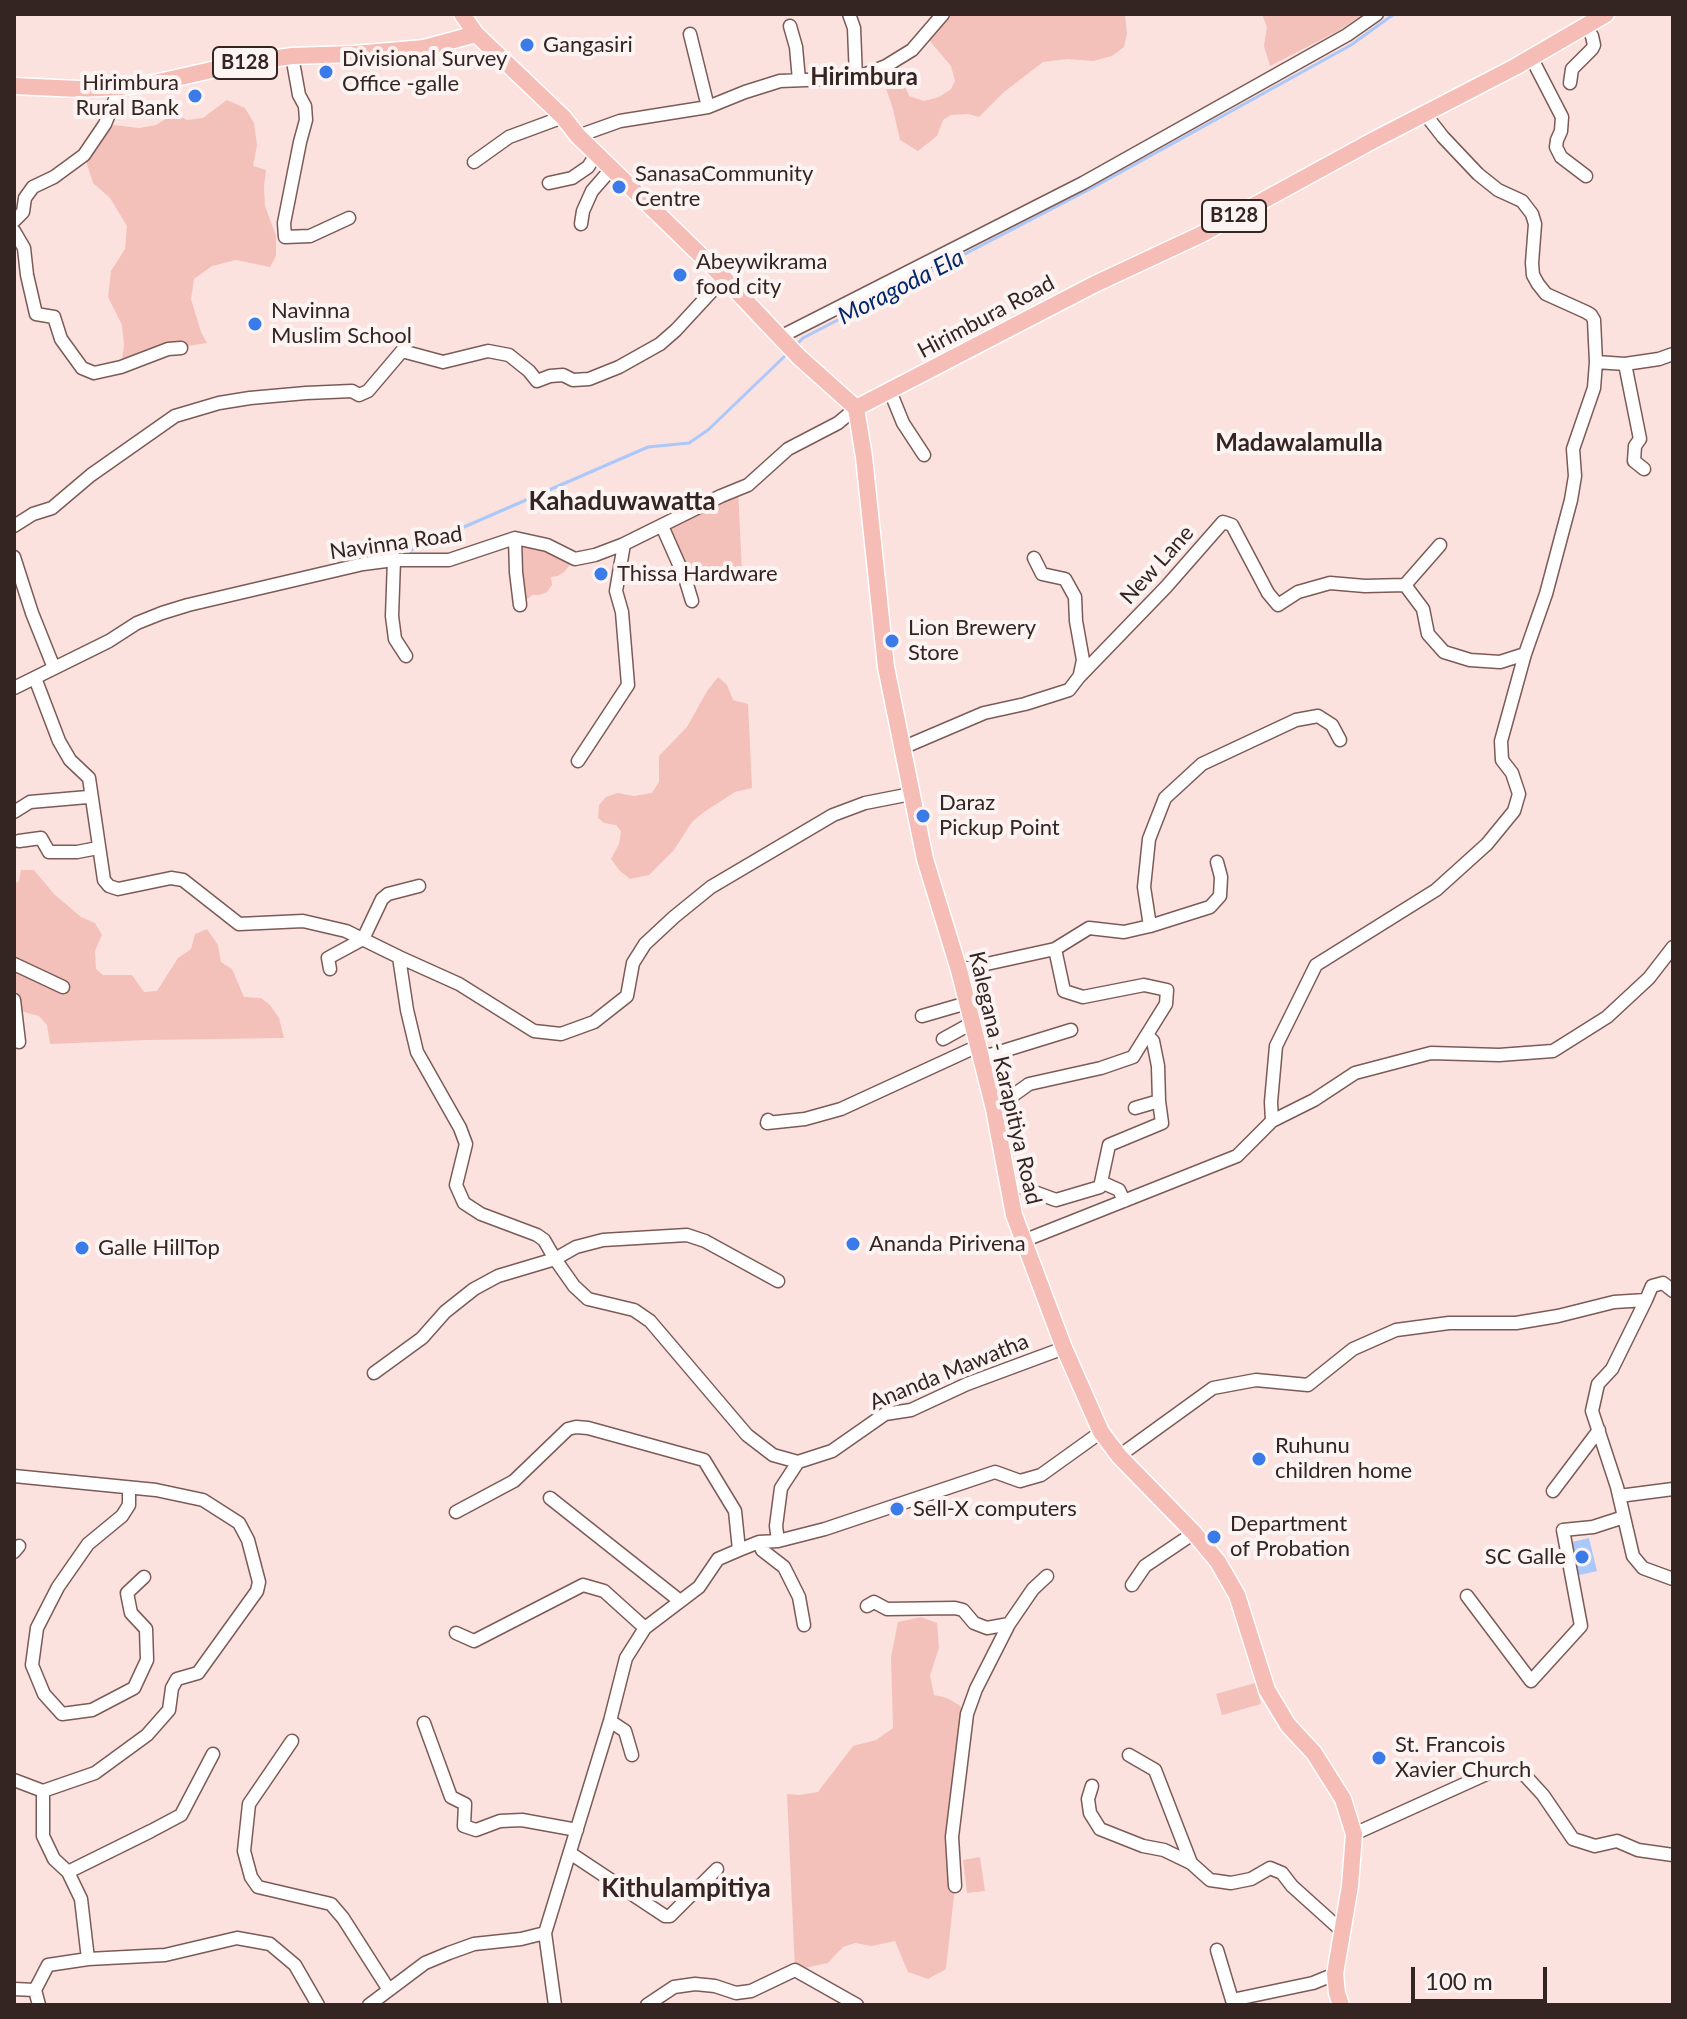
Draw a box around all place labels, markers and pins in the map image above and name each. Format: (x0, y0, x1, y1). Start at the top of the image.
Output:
place label: Gangasiri (543, 32, 633, 58)
marker: Gangasiri (518, 36, 536, 54)
place label: Divisional Survey Office -galle (342, 46, 507, 98)
marker: Divisional Survey Office -galle (317, 63, 335, 81)
place label: Hirimbura Rural Bank (75, 70, 179, 122)
marker: Hirimbura Rural Bank (186, 87, 204, 105)
place label: SanasaCommunity Centre (635, 161, 813, 212)
marker: SanasaCommunity Centre (610, 178, 628, 196)
place label: Abeywikrama food city (696, 249, 827, 300)
marker: Abeywikrama food city (671, 266, 689, 284)
place label: Navinna Muslim School (271, 298, 412, 350)
marker: Navinna Muslim School (246, 315, 264, 333)
place label: Thissa Hardware (617, 561, 778, 587)
marker: Thissa Hardware (592, 565, 610, 583)
place label: Lion Brewery Store (908, 615, 1036, 666)
marker: Lion Brewery Store (883, 632, 901, 650)
place label: Daraz Pickup Point (939, 790, 1060, 842)
marker: Daraz Pickup Point (914, 807, 932, 825)
place label: Ananda Pirivena (869, 1231, 1026, 1257)
place label: Galle HillTop (98, 1235, 220, 1261)
marker: Ananda Pirivena (844, 1235, 862, 1253)
marker: Galle HillTop (73, 1239, 91, 1257)
place label: Ruhunu children home (1275, 1433, 1412, 1484)
marker: Ruhunu children home (1250, 1450, 1268, 1468)
place label: Sell-X computers (913, 1496, 1077, 1522)
marker: Sell-X computers (888, 1500, 906, 1518)
place label: Department of Probation (1230, 1511, 1350, 1562)
marker: Department of Probation (1205, 1528, 1223, 1546)
place label: SC Galle (1485, 1544, 1566, 1570)
marker: SC Galle (1573, 1548, 1591, 1566)
place label: St. Francois Xavier Church (1395, 1732, 1531, 1784)
marker: St. Francois Xavier Church (1370, 1749, 1388, 1767)

